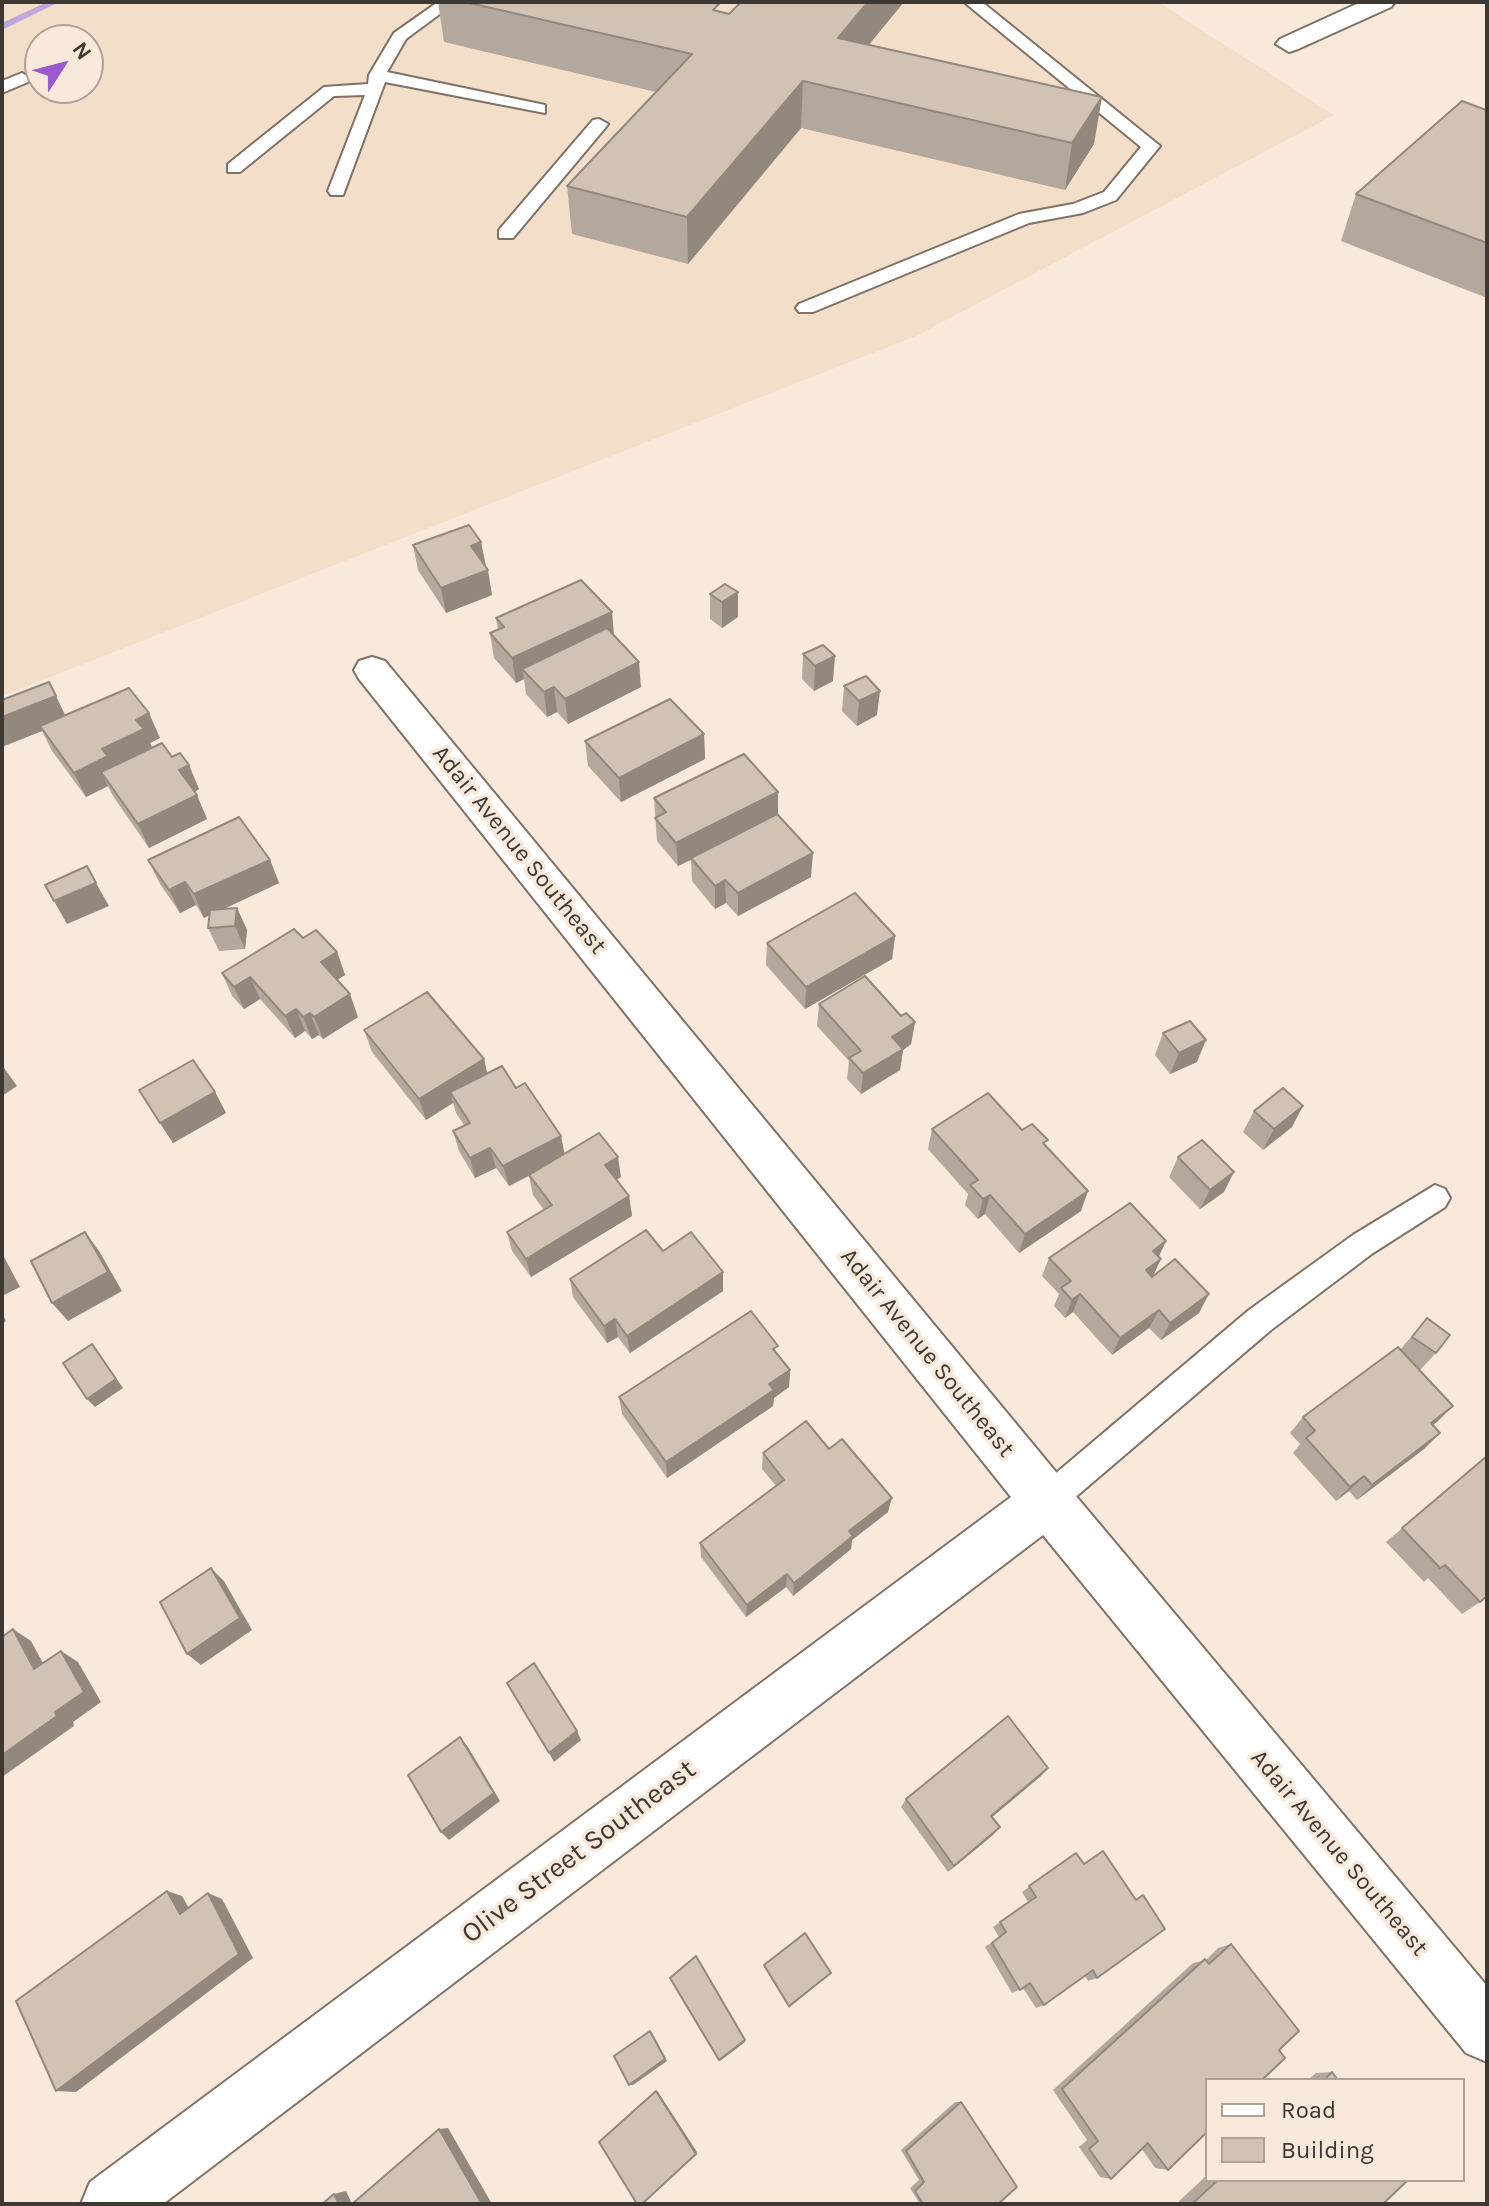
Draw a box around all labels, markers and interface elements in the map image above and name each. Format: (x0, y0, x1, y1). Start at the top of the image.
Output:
north arrow (24, 24, 104, 104)
text: N (67, 37, 97, 65)
street label: Adair Avenue Southeast (426, 740, 612, 960)
street label: Adair Avenue Southeast (834, 1243, 1020, 1463)
street label: Adair Avenue Southeast (1244, 1744, 1434, 1962)
street label: Olive Street Southeast (455, 1753, 703, 1951)
legend (1205, 2078, 1465, 2182)
text: Road (1281, 2096, 1336, 2124)
text: Building (1281, 2136, 1374, 2164)

